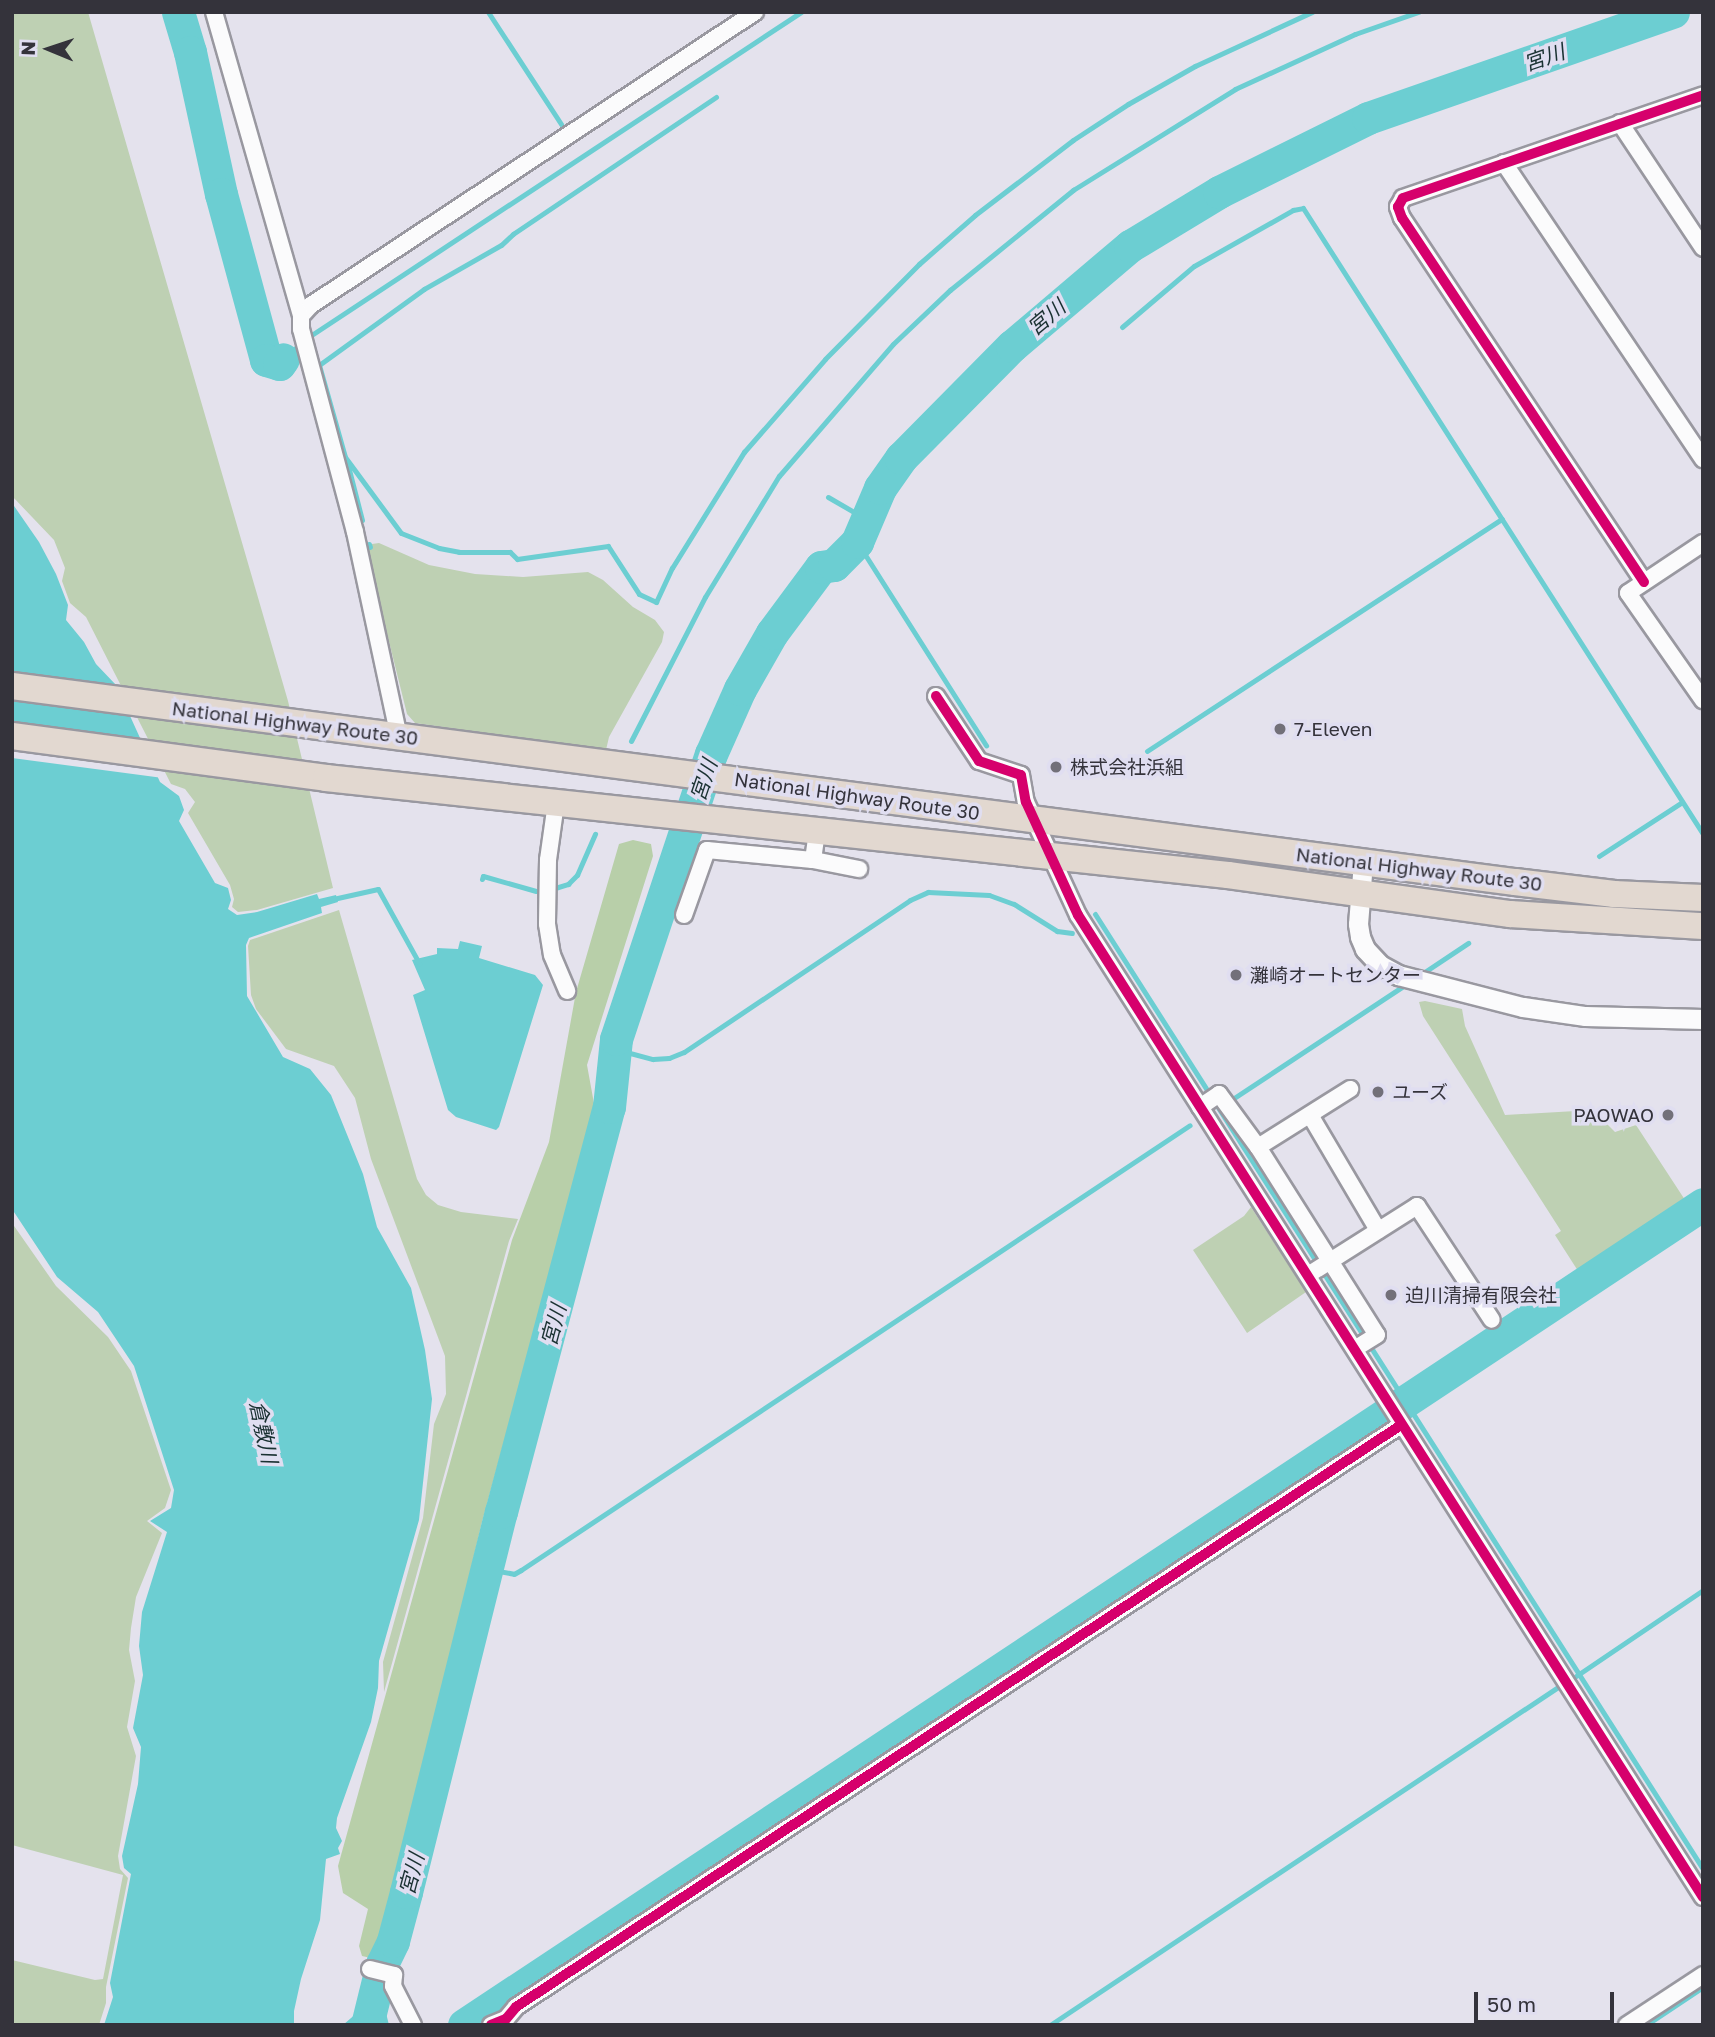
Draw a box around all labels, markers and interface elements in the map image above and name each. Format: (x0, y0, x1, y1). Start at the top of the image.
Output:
north arrow (14, 14, 84, 84)
water label: 宮川 (1520, 38, 1568, 76)
text: N (16, 41, 39, 56)
water label: 宮川 (1022, 294, 1070, 340)
street label: National Highway Route 30 (171, 697, 419, 749)
place label: 7-Eleven (1294, 718, 1372, 740)
marker: 7-Eleven (1272, 721, 1288, 737)
water label: 宮川 (684, 756, 722, 804)
place label: 株式会社浜組 (1070, 756, 1184, 778)
marker: 株式会社浜組 (1048, 759, 1064, 775)
street label: National Highway Route 30 (733, 767, 981, 825)
street label: National Highway Route 30 (1295, 843, 1543, 895)
place label: 灘崎オートセンター (1250, 964, 1421, 986)
marker: 灘崎オートセンター (1228, 967, 1244, 983)
place label: ユーズ (1392, 1081, 1449, 1103)
marker: ユーズ (1370, 1084, 1386, 1100)
place label: PAOWAO (1573, 1104, 1654, 1126)
marker: PAOWAO (1660, 1107, 1676, 1123)
place label: 迫川清掃有限会社 (1405, 1284, 1557, 1306)
marker: 迫川清掃有限会社 (1383, 1287, 1399, 1303)
water label: 宮川 (535, 1301, 571, 1349)
water label: 倉敷川 (245, 1399, 283, 1465)
water label: 宮川 (393, 1850, 429, 1898)
scale bar (1477, 1978, 1617, 2022)
text: 50 m (1487, 1991, 1536, 2017)

